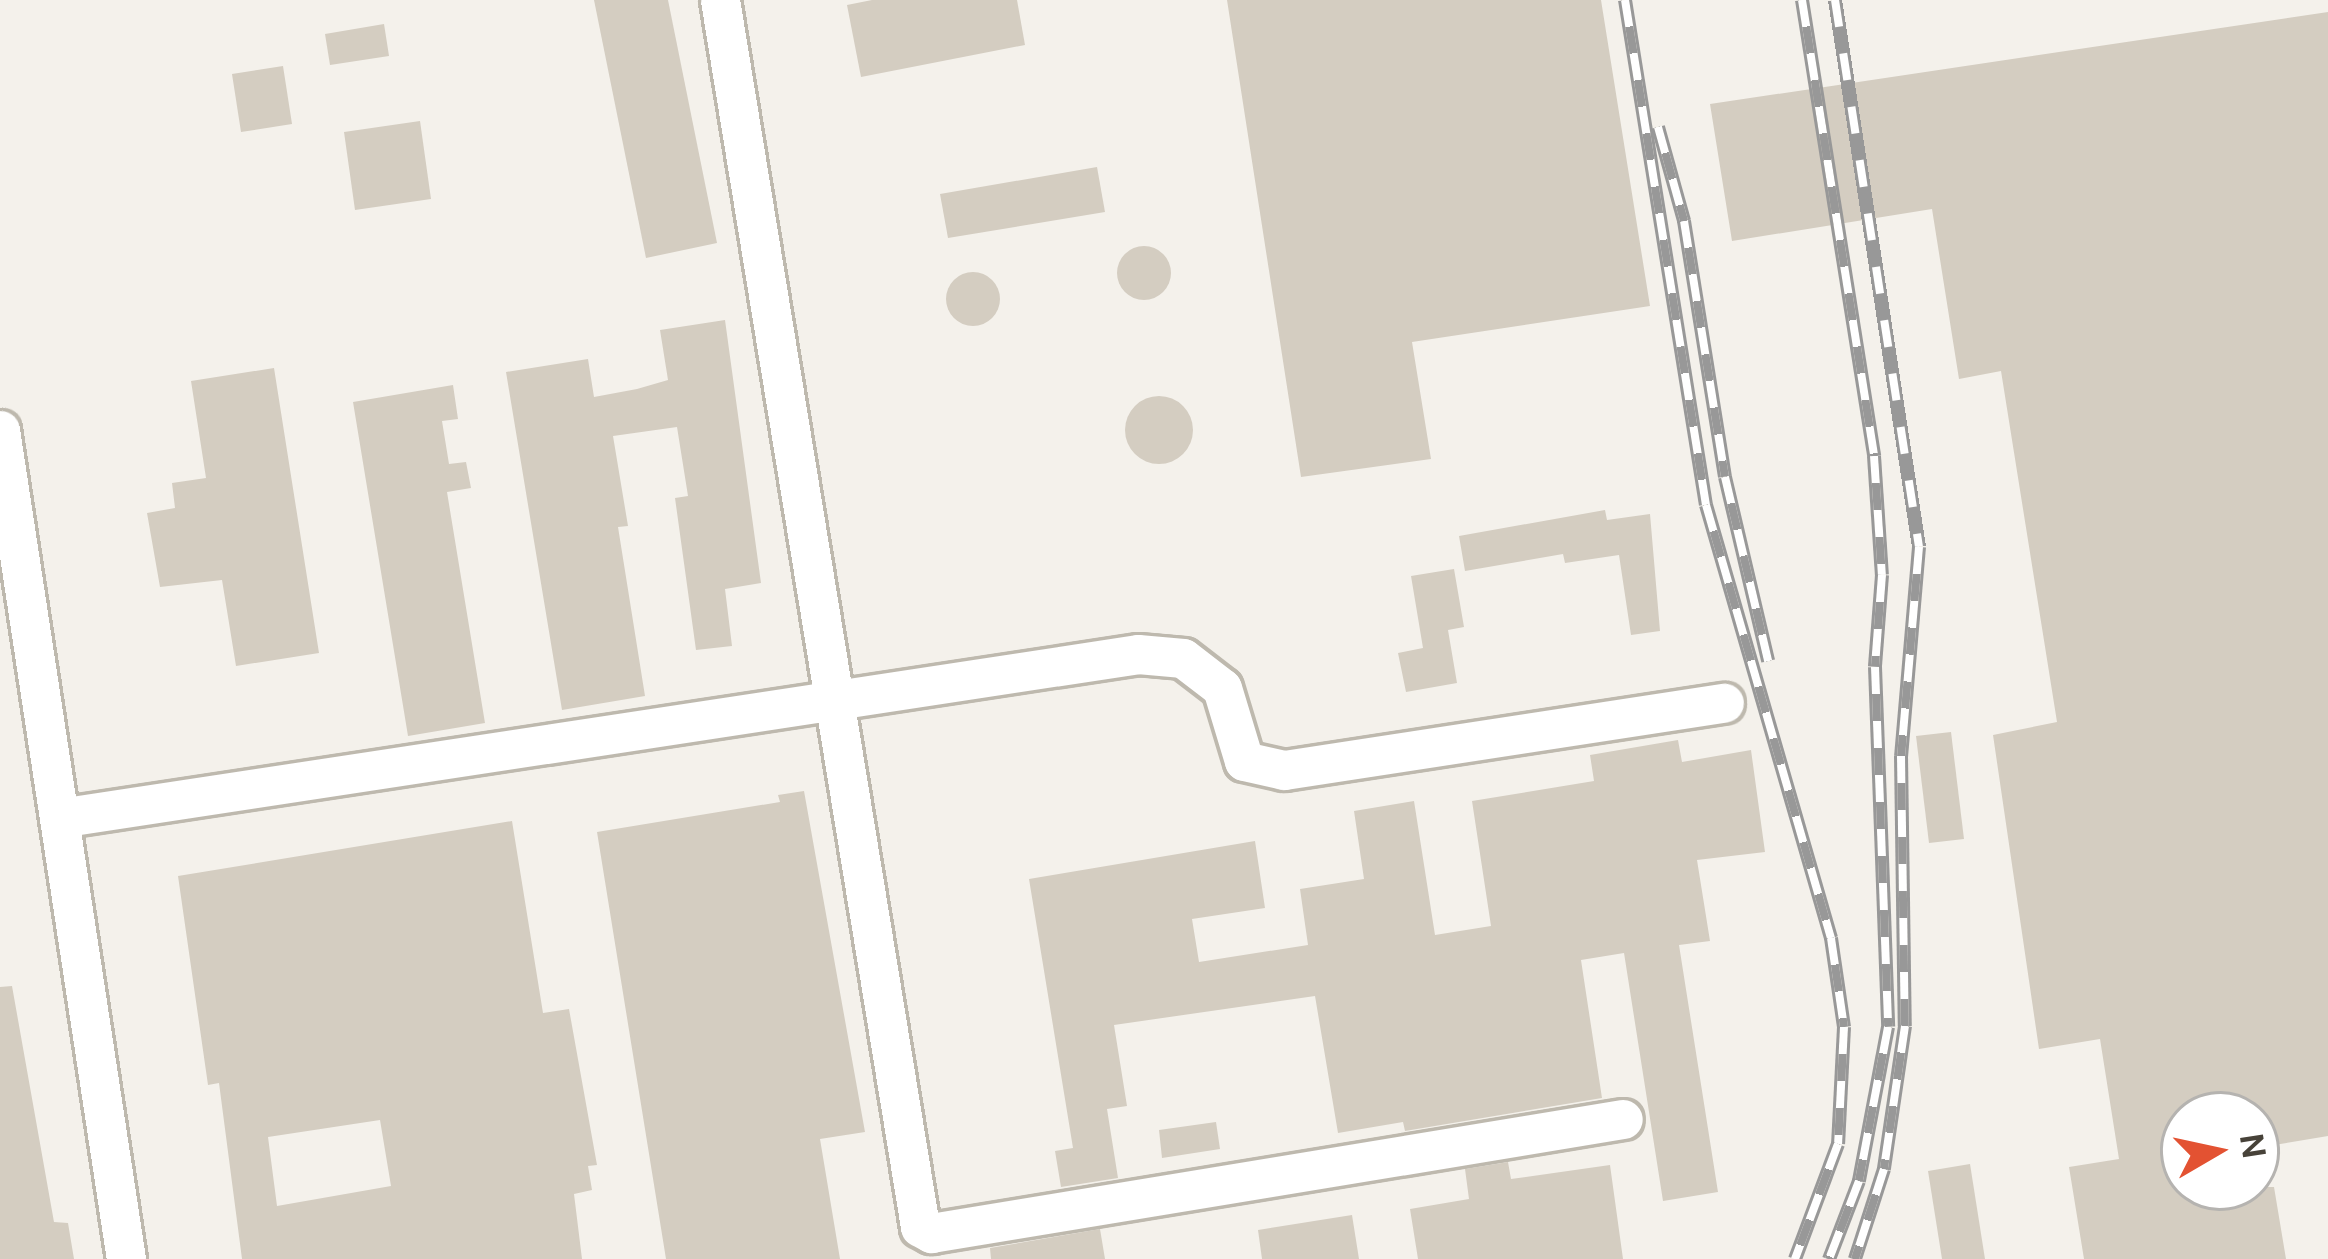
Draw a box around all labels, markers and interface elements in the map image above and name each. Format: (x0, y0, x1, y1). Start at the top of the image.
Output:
north arrow (2160, 1091, 2280, 1211)
text: N (2230, 1131, 2276, 1161)

